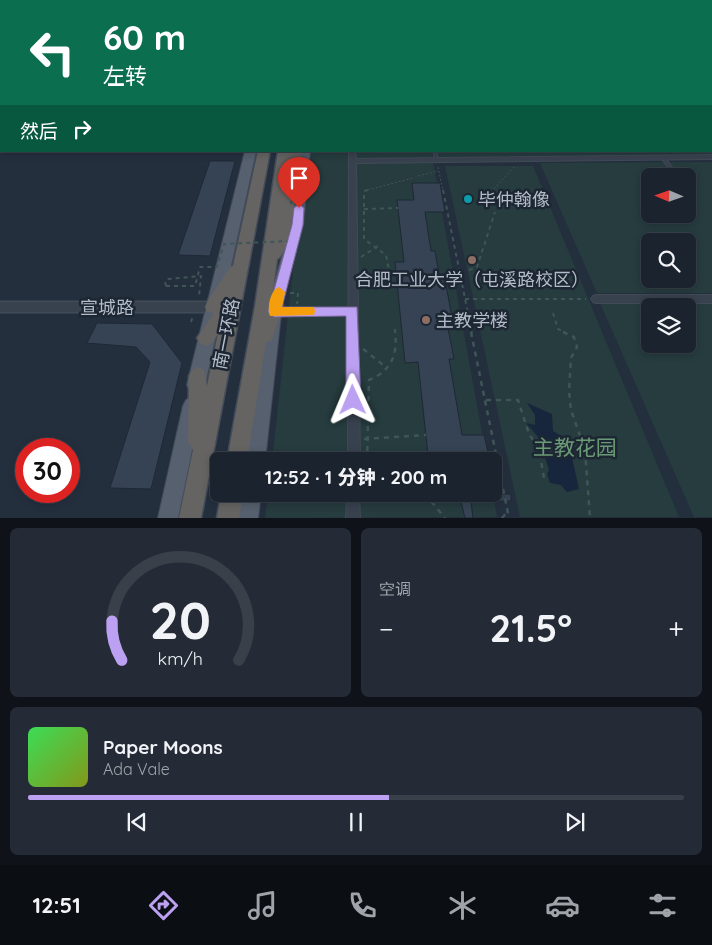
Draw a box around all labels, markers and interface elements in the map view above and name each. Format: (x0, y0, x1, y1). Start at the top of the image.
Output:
text: 60 m (103, 15, 186, 59)
icon: left (20, 20, 85, 85)
text: 左转 (103, 62, 147, 90)
icon: right (68, 115, 96, 143)
text: 然后 (20, 119, 58, 143)
pin (278, 157, 320, 208)
icon: arrive (285, 164, 313, 192)
north arrow (641, 168, 696, 222)
map controls (641, 168, 696, 353)
place label: 毕仲翰像 (478, 188, 550, 211)
marker: 毕仲翰像 (462, 193, 474, 205)
button: search (641, 233, 696, 288)
marker: 合肥工业大学（屯溪路校区） (466, 254, 478, 266)
place label: 合肥工业大学（屯溪路校区） (355, 268, 589, 291)
street label: 宣城路 (80, 296, 134, 319)
street label: 南一环路 (208, 296, 244, 372)
button: layers (641, 298, 696, 353)
place label: 主教学楼 (436, 309, 508, 332)
marker: 主教学楼 (420, 314, 432, 326)
position arrow (326, 373, 378, 425)
park label: 主教花园 (533, 434, 617, 460)
speed limit sign: 30 (15, 438, 80, 503)
text: 12:52 · 1 分钟 · 200 m (265, 465, 447, 489)
text: 空调 (379, 579, 411, 599)
text: 20 (150, 587, 211, 652)
text: 21.5° (490, 604, 572, 652)
text: − (379, 611, 394, 646)
text: + (668, 611, 684, 646)
text: km/h (158, 647, 203, 669)
text: Paper Moons (103, 735, 223, 759)
text: Ada Vale (103, 759, 170, 779)
icon: previous (123, 808, 151, 836)
icon: pause (342, 808, 370, 836)
icon: next (561, 808, 589, 836)
icon: directions (146, 888, 181, 923)
icon: music (245, 888, 280, 923)
icon: phone (345, 888, 380, 923)
icon: climate (445, 888, 480, 923)
icon: car (545, 888, 580, 923)
icon: filters (645, 888, 680, 923)
text: 12:51 (32, 891, 81, 919)

